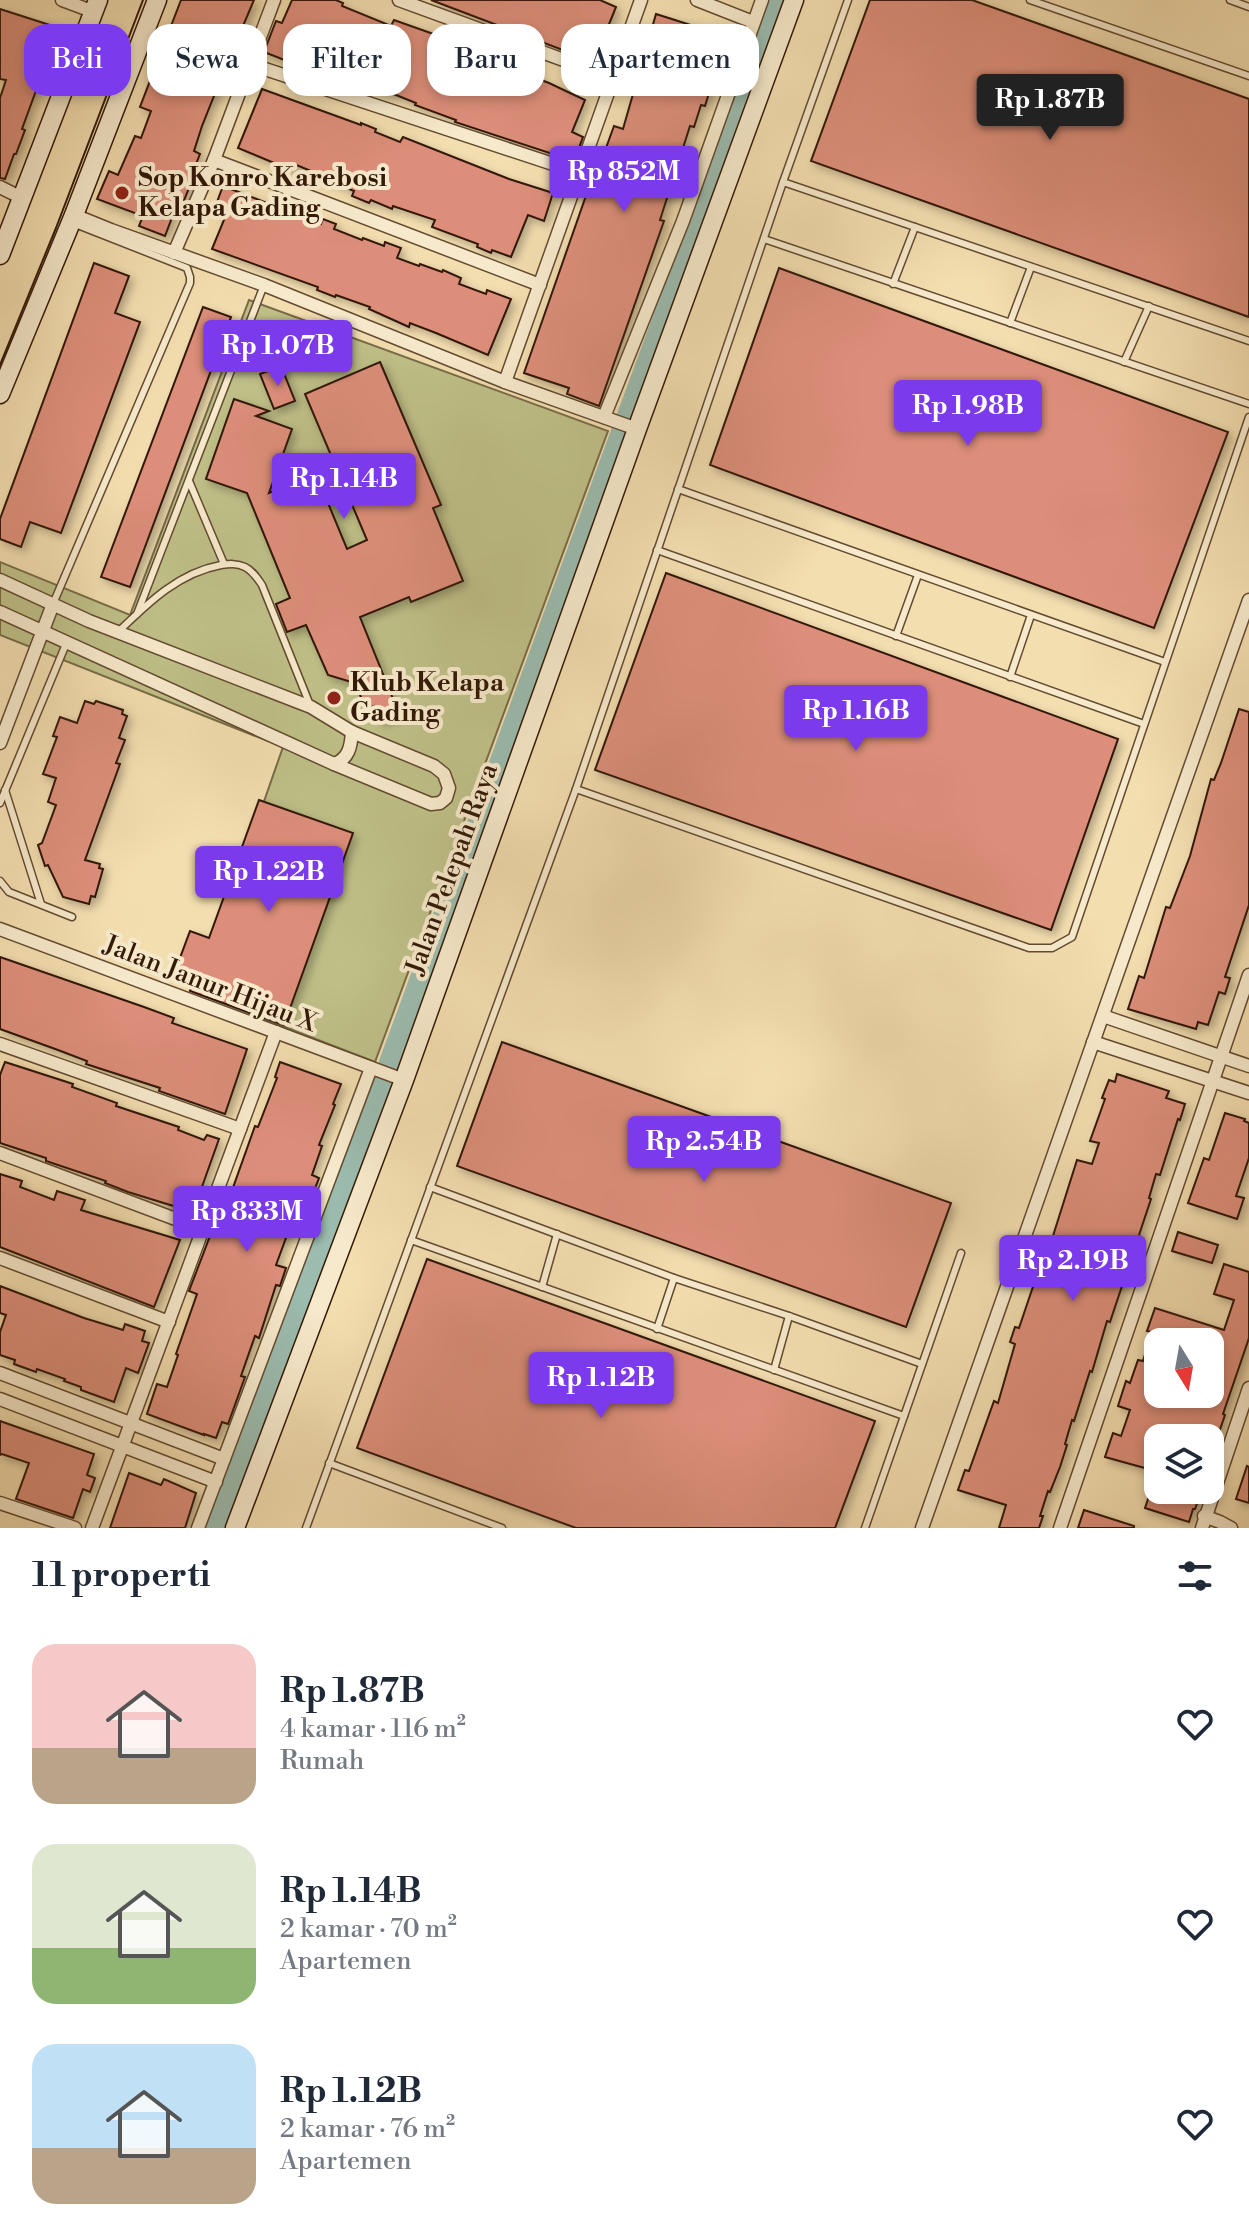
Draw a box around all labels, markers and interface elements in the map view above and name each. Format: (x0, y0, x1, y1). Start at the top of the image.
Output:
chip: Beli (24, 24, 131, 96)
chip: Sewa (147, 24, 267, 96)
chip: Filter (283, 24, 411, 96)
chip: Baru (427, 24, 545, 96)
chip: Apartemen (561, 24, 759, 96)
pin: Rp 1.87B (967, 74, 1133, 142)
text: Rp 1.87B (995, 84, 1105, 116)
pin: Rp 852M (550, 146, 698, 214)
text: Rp 852M (568, 156, 680, 188)
place label: Sop Konro Karebosi Kelapa Gading (138, 162, 387, 224)
marker: Sop Konro Karebosi Kelapa Gading (113, 184, 131, 202)
pin: Rp 1.07B (195, 320, 361, 388)
text: Rp 1.07B (221, 330, 335, 362)
pin: Rp 1.98B (885, 380, 1051, 448)
text: Rp 1.98B (912, 390, 1024, 422)
pin: Rp 1.14B (261, 453, 427, 521)
text: Rp 1.14B (290, 463, 398, 495)
place label: Klub Kelapa Gading (350, 667, 505, 729)
pin: Rp 1.16B (773, 685, 939, 753)
marker: Klub Kelapa Gading (325, 689, 343, 707)
text: Rp 1.16B (802, 695, 910, 727)
street label: Jalan Pelepah Raya (399, 758, 505, 980)
pin: Rp 1.22B (186, 846, 352, 914)
text: Rp 1.22B (213, 856, 325, 888)
street label: Jalan Janur Hijau X (98, 928, 322, 1040)
pin: Rp 2.54B (621, 1116, 787, 1184)
text: Rp 2.54B (646, 1126, 762, 1158)
pin: Rp 833M (173, 1186, 321, 1254)
text: Rp 833M (191, 1196, 303, 1228)
pin: Rp 2.19B (990, 1235, 1156, 1303)
text: Rp 2.19B (1017, 1245, 1129, 1277)
north arrow (1144, 1328, 1224, 1408)
map controls (1144, 1328, 1224, 1504)
pin: Rp 1.12B (518, 1352, 684, 1420)
text: Rp 1.12B (547, 1362, 655, 1394)
button: layers (1144, 1424, 1224, 1504)
icon: filters (1173, 1554, 1217, 1598)
text: 11 properti (32, 1555, 210, 1597)
text: Rp 1.87B (280, 1671, 425, 1713)
icon: home (96, 1676, 192, 1772)
icon: heart (1173, 1702, 1217, 1746)
text: 4 kamar · 116 m² (280, 1713, 466, 1745)
text: Rumah (280, 1745, 364, 1777)
text: Rp 1.14B (280, 1871, 422, 1913)
icon: home (96, 1876, 192, 1972)
icon: heart (1173, 1902, 1217, 1946)
text: 2 kamar · 70 m² (280, 1913, 457, 1945)
text: Apartemen (280, 1945, 412, 1977)
text: Rp 1.12B (280, 2071, 422, 2113)
icon: home (96, 2076, 192, 2172)
icon: heart (1173, 2102, 1217, 2146)
text: 2 kamar · 76 m² (280, 2113, 455, 2145)
text: Apartemen (280, 2145, 412, 2177)

